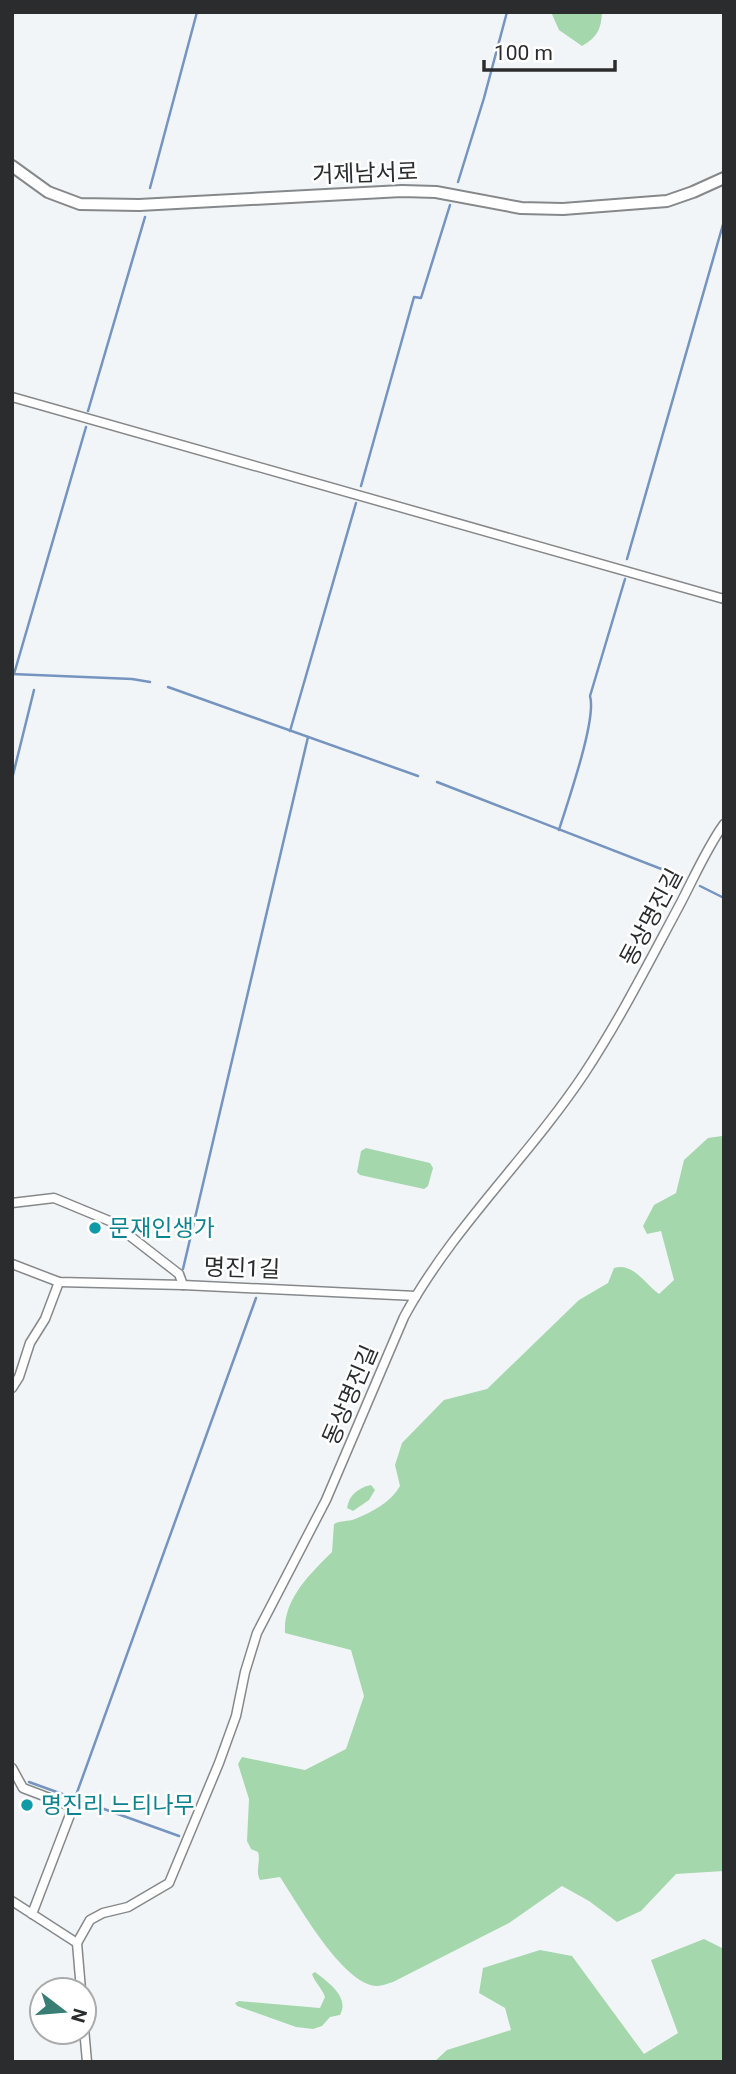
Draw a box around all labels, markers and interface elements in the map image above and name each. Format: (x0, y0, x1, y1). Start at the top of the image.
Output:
scale bar (484, 28, 615, 72)
text: 100 m (494, 41, 553, 65)
street label: 거제남서로 (312, 158, 418, 189)
street label: 동상명진길 (615, 864, 688, 970)
place label: 문재인생가 (109, 1215, 215, 1242)
marker: 문재인생가 (87, 1220, 103, 1236)
street label: 명진1길 (203, 1254, 281, 1283)
street label: 동상명진길 (317, 1341, 384, 1449)
place label: 명진리 느티나무 (41, 1792, 195, 1819)
marker: 명진리 느티나무 (19, 1797, 35, 1813)
north arrow (28, 1976, 98, 2046)
text: N (66, 2006, 92, 2025)

